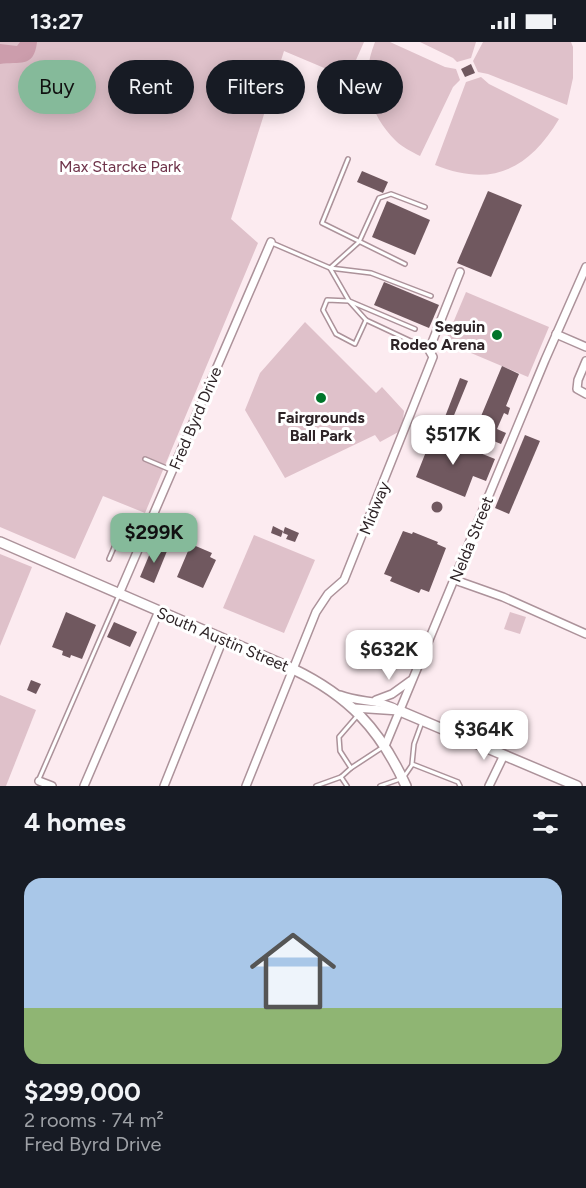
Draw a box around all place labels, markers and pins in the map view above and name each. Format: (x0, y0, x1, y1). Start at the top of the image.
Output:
place label: Seguin Rodeo Arena (390, 317, 485, 354)
marker: Seguin Rodeo Arena (490, 328, 504, 342)
marker: Fairgrounds Ball Park (314, 391, 328, 405)
place label: Fairgrounds Ball Park (277, 408, 365, 445)
pin: $517K (411, 415, 495, 466)
pin: $299K (112, 513, 196, 564)
pin: $632K (347, 630, 431, 681)
pin: $364K (442, 710, 526, 761)

